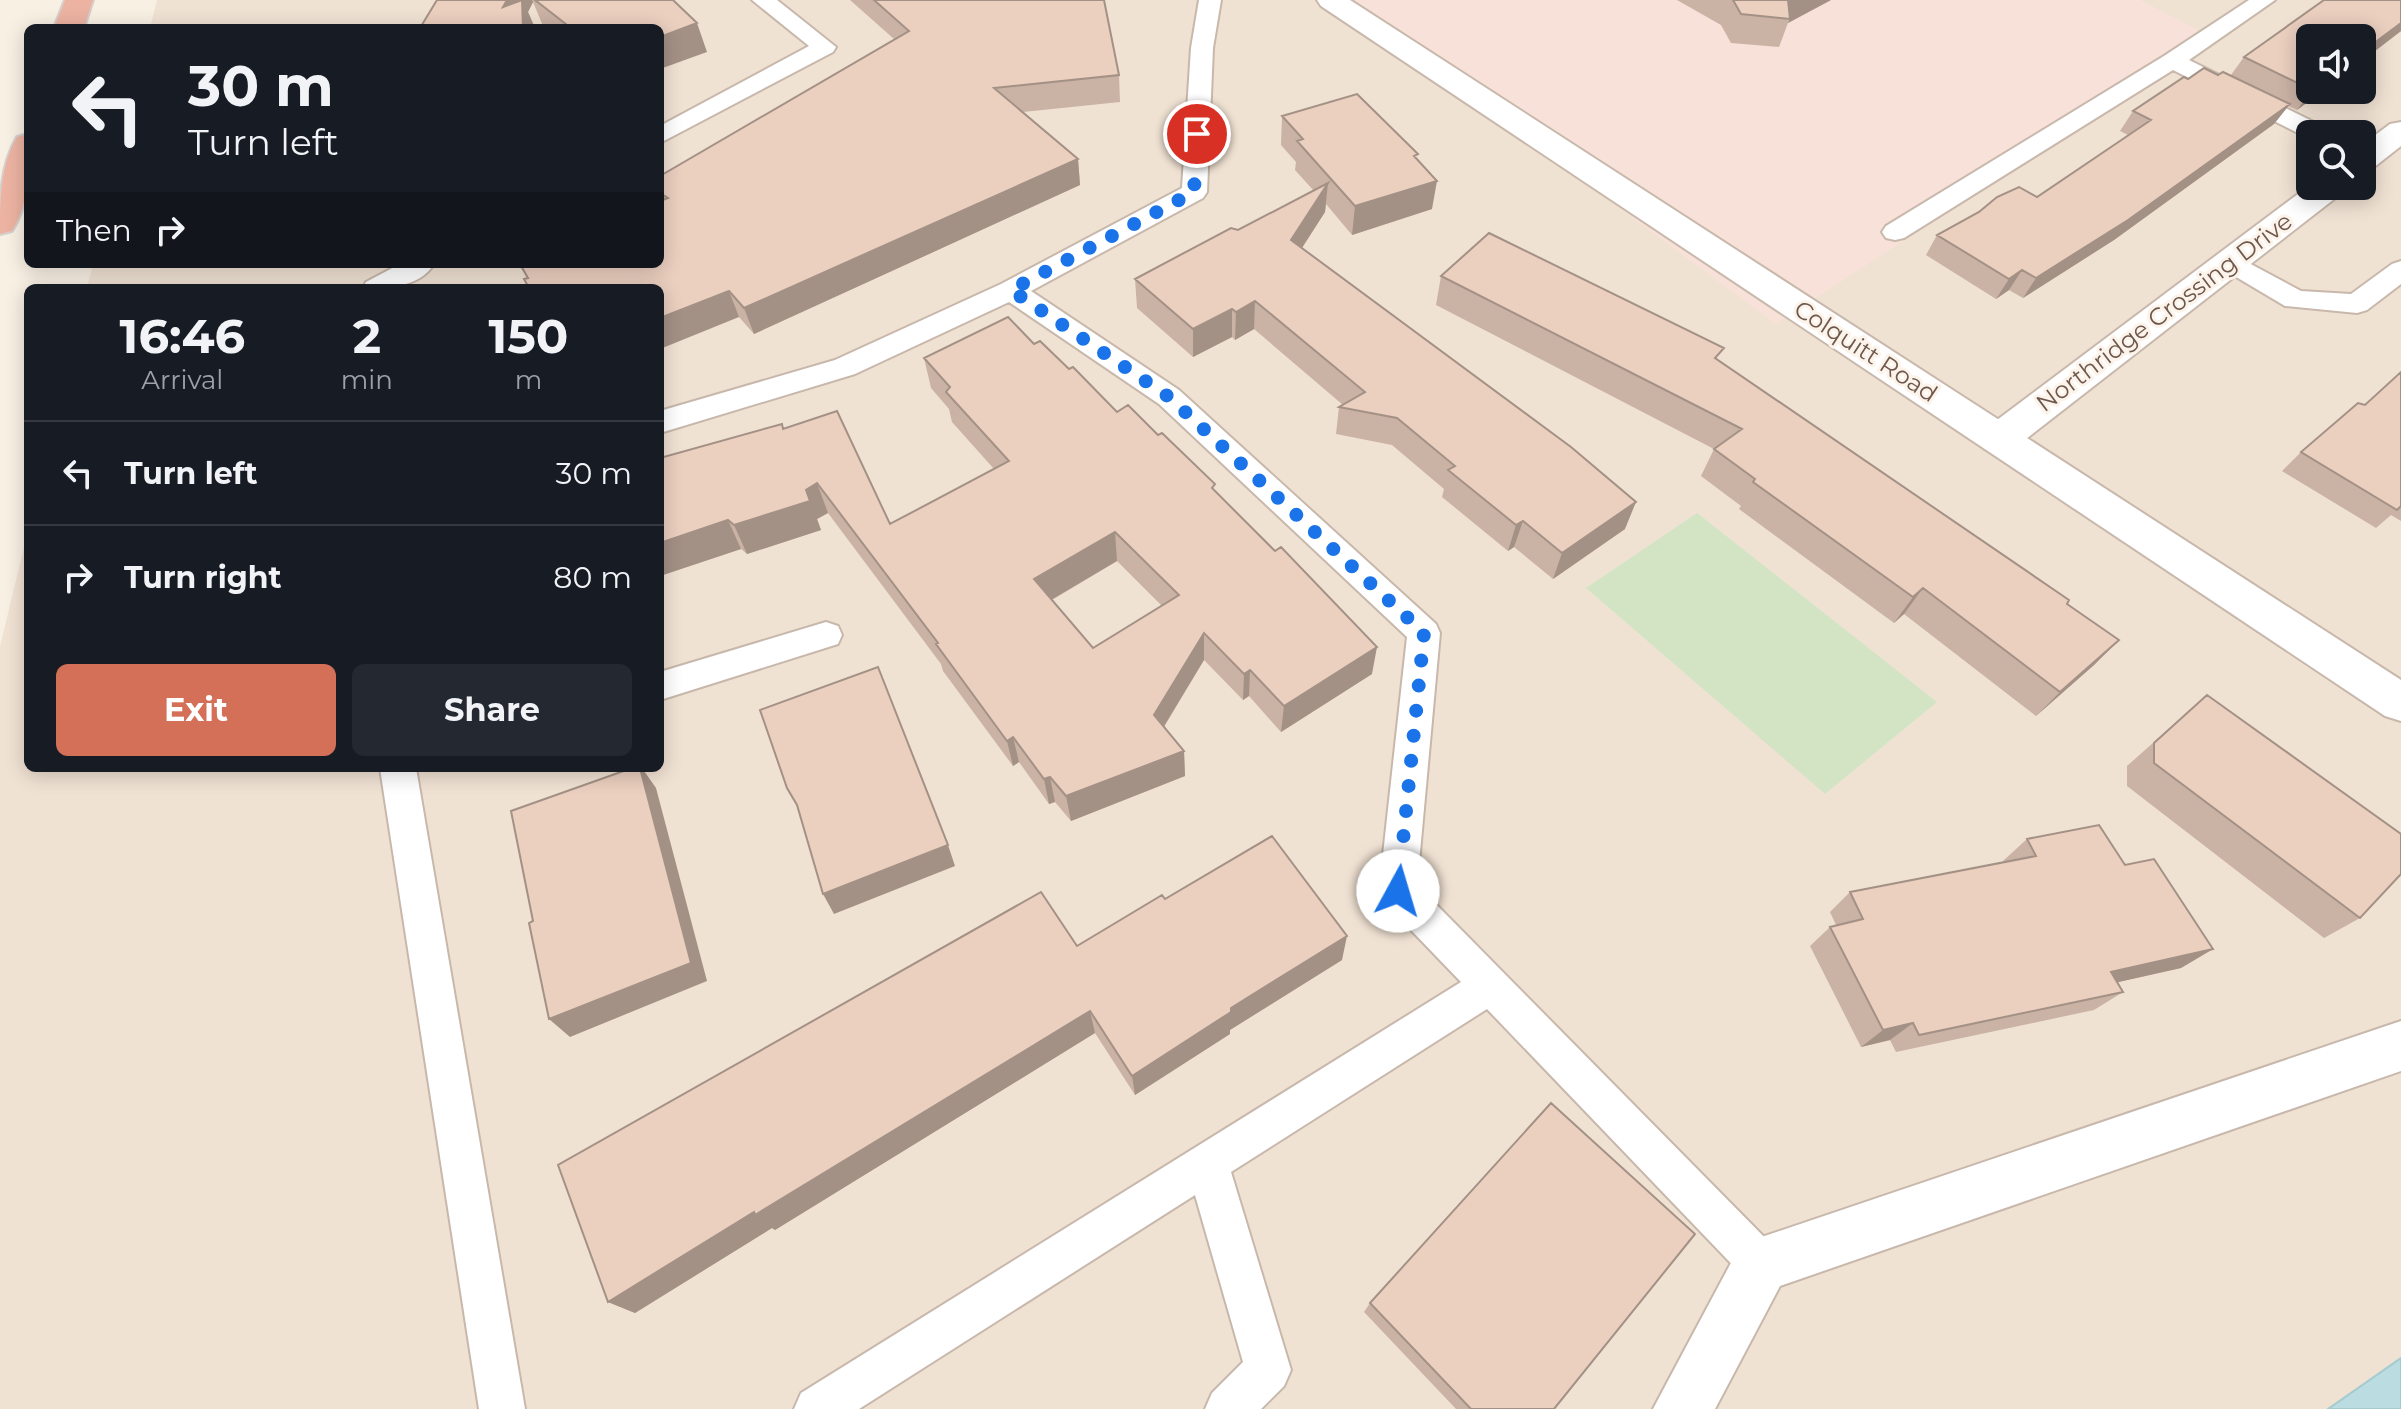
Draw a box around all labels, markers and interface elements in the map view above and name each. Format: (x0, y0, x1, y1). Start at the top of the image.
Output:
map controls (2296, 24, 2376, 200)
button: sound (2296, 24, 2376, 104)
text: 30 m (188, 52, 334, 120)
icon: left (56, 56, 160, 160)
pin (1163, 100, 1231, 168)
icon: arrive (1175, 112, 1219, 156)
text: Turn left (188, 120, 339, 164)
button: search (2296, 120, 2376, 200)
street label: Northridge Crossing Drive (2030, 206, 2298, 418)
icon: right (148, 208, 192, 252)
text: Then (56, 212, 132, 249)
street label: Colquitt Road (1789, 294, 1943, 408)
text: 16:46 (120, 307, 245, 365)
text: 2 (353, 307, 381, 365)
text: 150 (488, 307, 568, 365)
text: Arrival (141, 364, 223, 396)
text: min (341, 364, 393, 396)
text: m (515, 364, 542, 396)
icon: left (56, 451, 100, 495)
text: Turn left (124, 455, 257, 492)
text: 30 m (556, 455, 632, 492)
icon: right (56, 555, 100, 599)
text: Turn right (124, 559, 281, 596)
text: 80 m (553, 559, 632, 596)
button: Exit (56, 664, 336, 756)
button: Share (352, 664, 632, 756)
position arrow (1356, 849, 1440, 933)

